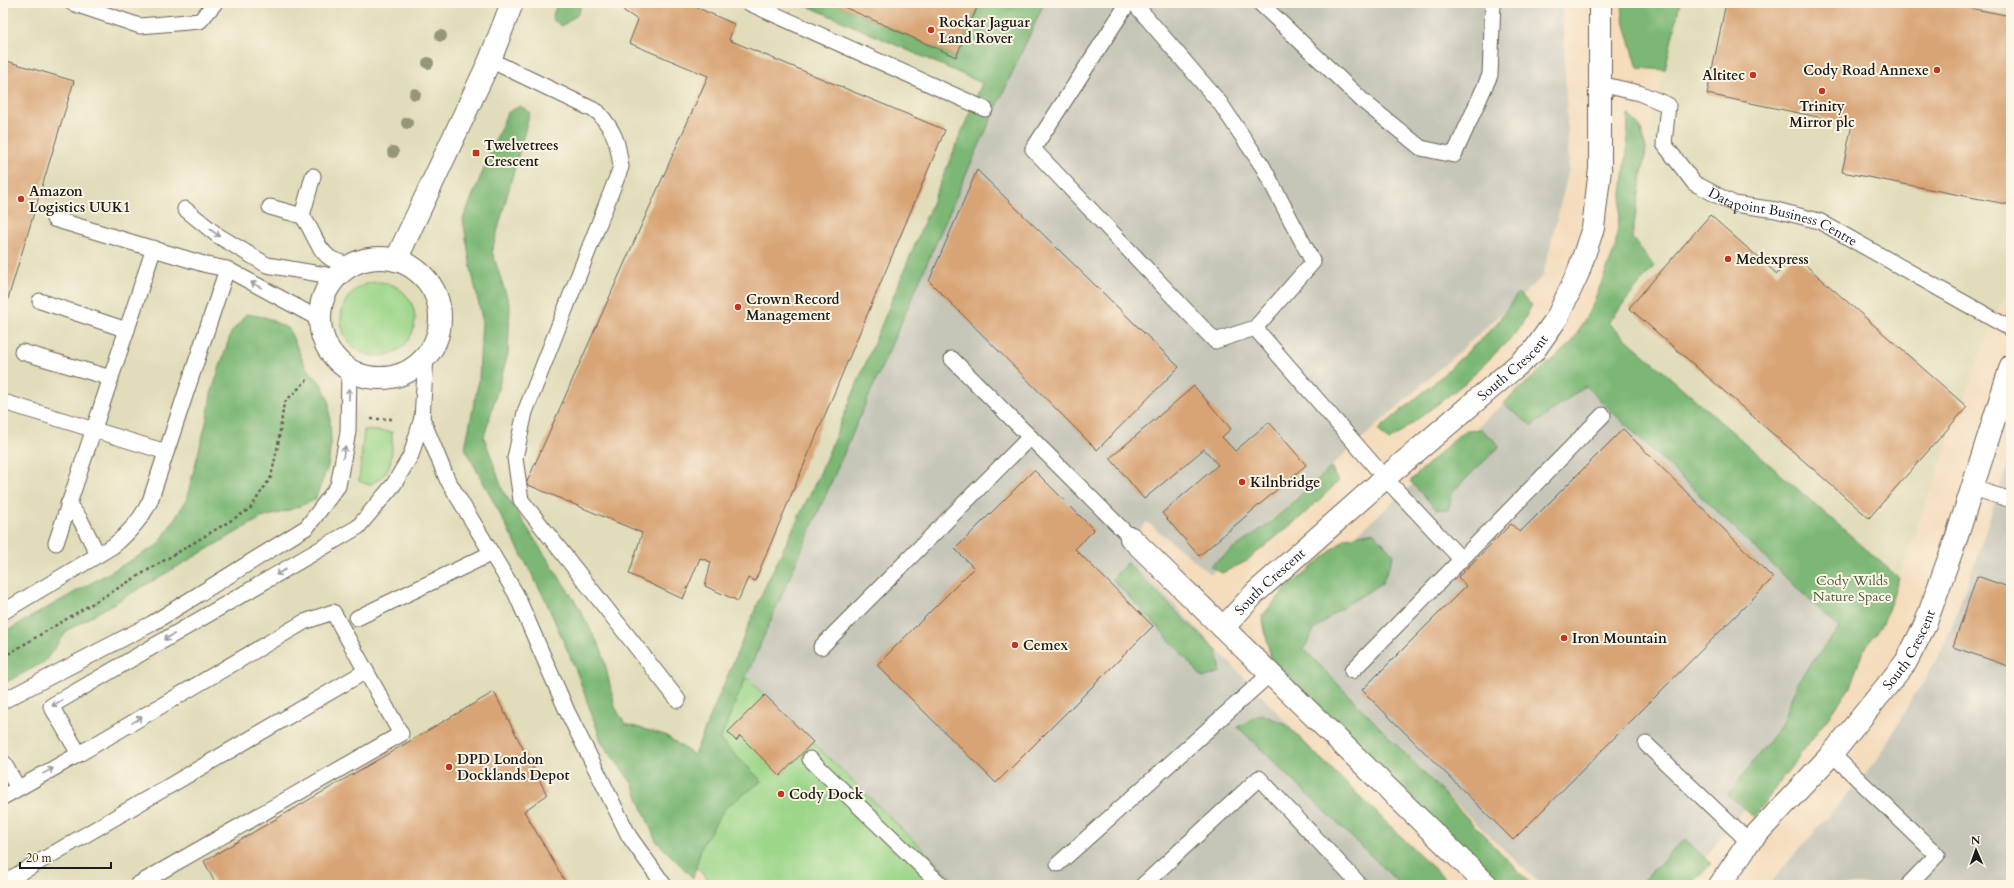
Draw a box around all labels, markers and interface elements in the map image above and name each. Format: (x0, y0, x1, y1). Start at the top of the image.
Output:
place label: Rockar Jaguar Land Rover (939, 13, 1030, 48)
marker: Rockar Jaguar Land Rover (926, 25, 936, 35)
place label: Cody Road Annexe (1803, 61, 1929, 80)
marker: Cody Road Annexe (1932, 65, 1942, 75)
place label: Altitec (1702, 66, 1745, 85)
marker: Altitec (1748, 70, 1758, 80)
marker: Trinity Mirror plc (1817, 86, 1827, 96)
place label: Trinity Mirror plc (1789, 97, 1855, 132)
place label: Twelvetrees Crescent (484, 136, 558, 171)
marker: Twelvetrees Crescent (471, 148, 481, 158)
place label: Amazon Logistics UUK1 (29, 182, 130, 217)
street label: Datapoint Business Centre (1705, 183, 1861, 250)
marker: Amazon Logistics UUK1 (16, 194, 26, 204)
one-way arrow (210, 229, 221, 237)
place label: Medexpress (1736, 250, 1809, 269)
marker: Medexpress (1723, 254, 1733, 264)
one-way arrow (250, 281, 262, 288)
place label: Crown Record Management (746, 290, 840, 325)
marker: Crown Record Management (733, 302, 743, 312)
street label: South Crescent (1473, 330, 1552, 405)
one-way arrow (345, 388, 353, 401)
one-way arrow (341, 446, 349, 459)
place label: Kilnbridge (1250, 473, 1320, 492)
marker: Kilnbridge (1237, 477, 1247, 487)
street label: South Crescent (1230, 543, 1309, 619)
one-way arrow (275, 568, 287, 576)
park label: Cody Wilds Nature Space (1813, 571, 1891, 606)
street label: South Crescent (1878, 607, 1939, 694)
place label: Iron Mountain (1572, 629, 1667, 648)
marker: Iron Mountain (1559, 633, 1569, 643)
one-way arrow (163, 634, 175, 642)
place label: Cemex (1023, 636, 1068, 655)
marker: Cemex (1010, 640, 1020, 650)
one-way arrow (51, 699, 63, 707)
one-way arrow (131, 716, 143, 724)
place label: DPD London Docklands Depot (457, 750, 569, 785)
marker: DPD London Docklands Depot (444, 762, 454, 772)
one-way arrow (42, 767, 54, 775)
place label: Cody Dock (789, 785, 864, 804)
marker: Cody Dock (776, 789, 786, 799)
north arrow (1956, 830, 1996, 870)
text: N (1971, 833, 1981, 848)
scale bar (20, 844, 111, 870)
text: 20 m (26, 850, 53, 866)

